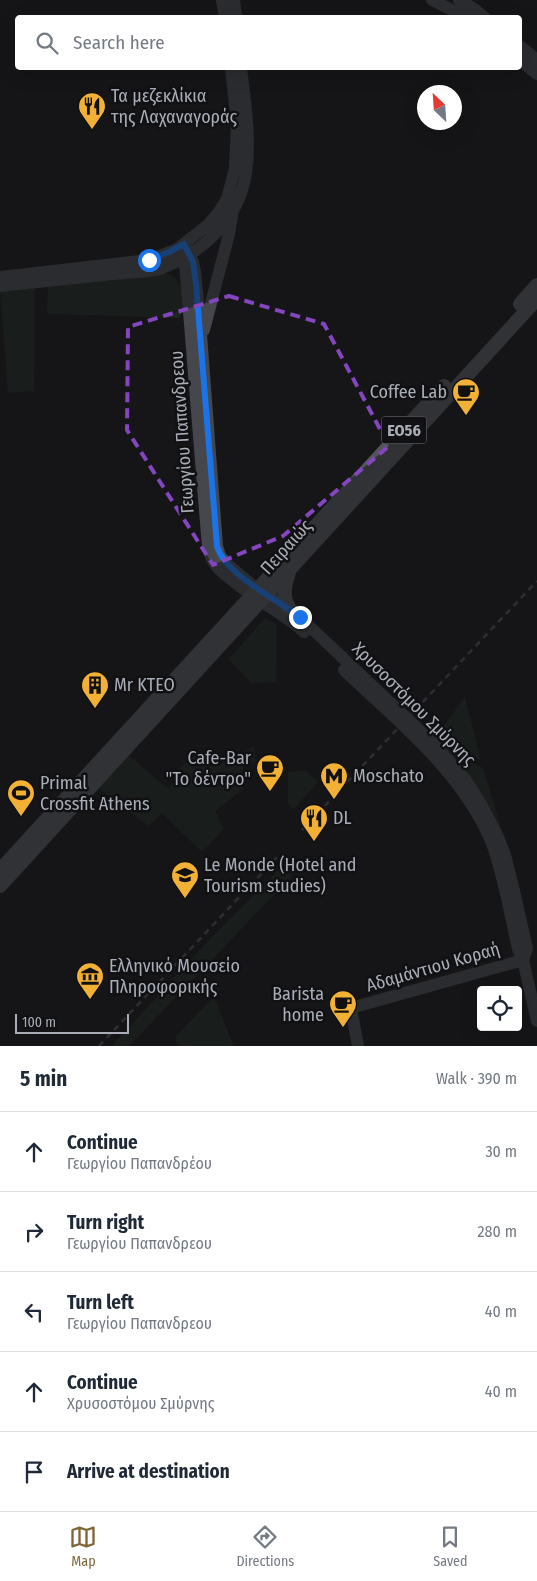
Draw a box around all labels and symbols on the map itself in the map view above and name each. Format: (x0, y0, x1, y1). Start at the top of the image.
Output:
place label: Τα μεζεκλίκια της Λαχαναγοράς (110, 85, 238, 128)
north arrow (417, 85, 462, 130)
restaurant icon: Τα μεζεκλίκια της Λαχαναγοράς (77, 91, 107, 130)
route start (138, 249, 161, 272)
street label: Γεωργίου Παπανδρεου (165, 350, 199, 514)
cafe icon: Coffee Lab (451, 377, 481, 416)
place label: Coffee Lab (370, 381, 447, 403)
road number: ΕΟ56 (382, 416, 426, 444)
street label: Πειραιώς (256, 515, 317, 579)
route end (289, 606, 312, 629)
street label: Χρυσοστόμου Σμύρνης (348, 638, 481, 771)
building icon: Mr KTEO (80, 670, 110, 709)
place label: Mr KTEO (114, 674, 175, 696)
place label: Cafe-Bar "Το δέντρο" (166, 747, 252, 790)
cafe icon: Cafe-Bar "Το δέντρο" (255, 753, 285, 792)
metro station icon: Moschato (319, 761, 349, 800)
place label: Moschato (353, 765, 424, 787)
place label: Primal Crossfit Athens (40, 772, 150, 815)
sports icon: Primal Crossfit Athens (6, 778, 36, 817)
restaurant icon: DL (299, 803, 329, 842)
place label: DL (333, 807, 351, 829)
place label: Le Monde (Hotel and Tourism studies) (204, 854, 356, 897)
school or university icon: Le Monde (Hotel and Tourism studies) (170, 860, 200, 899)
street label: Αδαμάντιου Κοραή (364, 937, 502, 997)
place label: Ελληνικό Μουσείο Πληροφορικής (109, 955, 240, 998)
museum icon: Ελληνικό Μουσείο Πληροφορικής (75, 961, 105, 1000)
place label: Barista home (272, 983, 324, 1026)
cafe icon: Barista home (328, 989, 358, 1028)
scale bar (15, 1011, 129, 1034)

